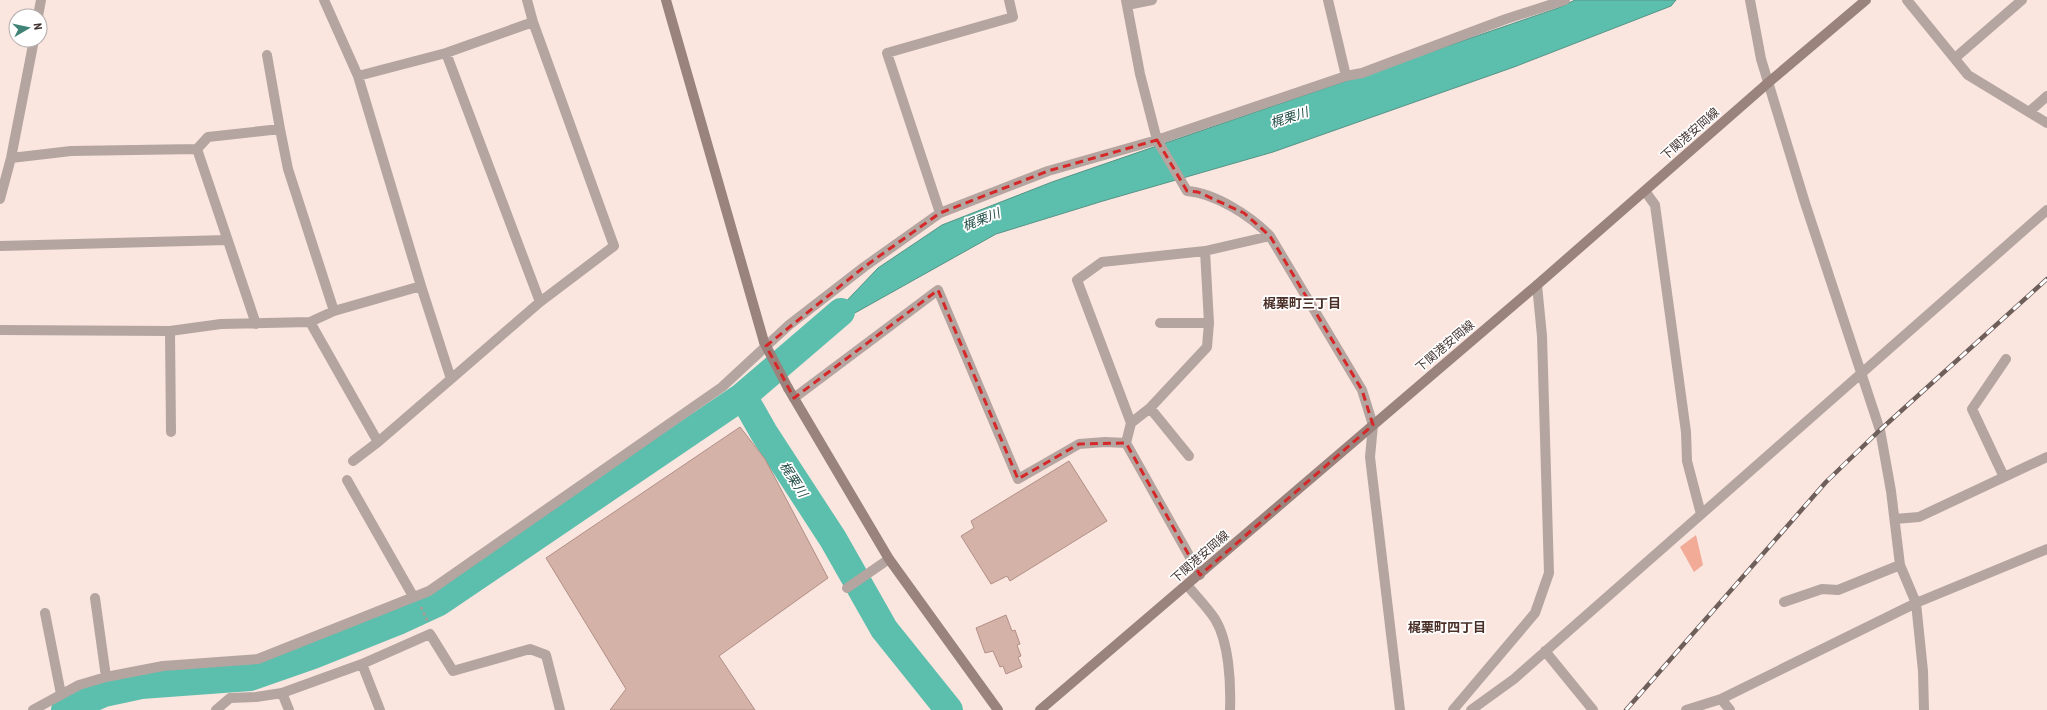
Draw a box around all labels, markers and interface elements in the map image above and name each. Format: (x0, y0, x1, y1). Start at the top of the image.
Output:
north arrow (8, 8, 48, 48)
text: N (30, 22, 44, 31)
water label: 梶栗川 (1268, 104, 1312, 131)
street label: 下関港安岡線 (1658, 105, 1722, 163)
water label: 梶栗川 (960, 205, 1004, 233)
district label: 梶栗町三丁目 (1263, 296, 1341, 311)
street label: 下関港安岡線 (1413, 317, 1477, 375)
water label: 梶栗川 (777, 459, 812, 501)
street label: 下関港安岡線 (1168, 528, 1232, 586)
district label: 梶栗町四丁目 (1408, 620, 1486, 635)

